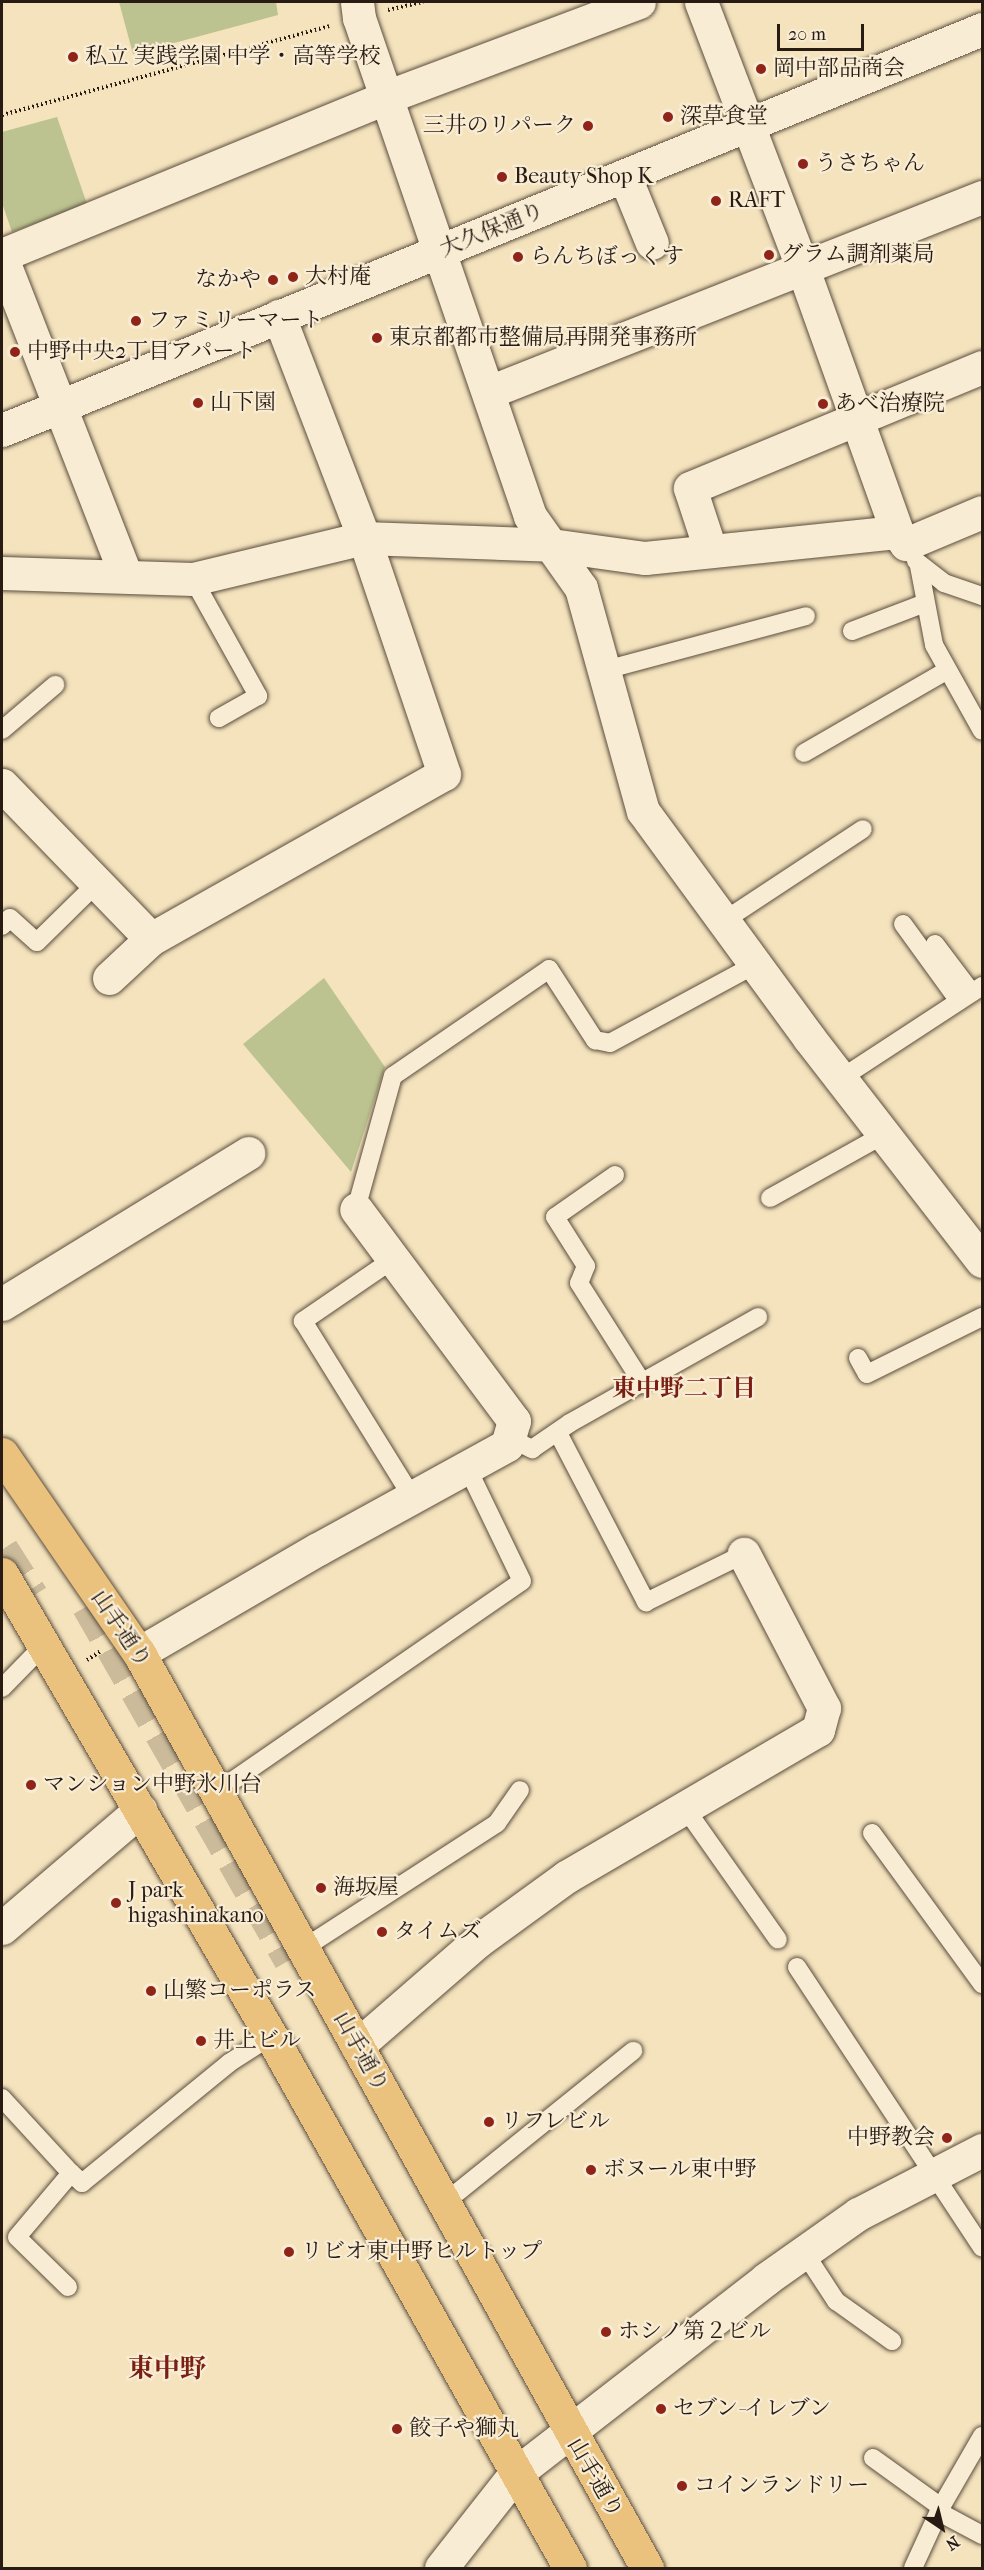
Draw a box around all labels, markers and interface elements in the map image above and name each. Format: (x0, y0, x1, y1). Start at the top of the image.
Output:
scale bar (780, 12, 867, 50)
text: 20 m (788, 24, 826, 45)
place label: 私立 実践学園 中学・高等学校 (85, 44, 380, 70)
marker: 私立 実践学園 中学・高等学校 (66, 50, 80, 64)
place label: 岡中部品商会 (773, 56, 905, 82)
marker: 岡中部品商会 (754, 62, 768, 76)
place label: 深草食堂 (680, 104, 768, 130)
marker: 深草食堂 (661, 110, 675, 124)
place label: 三井のリパーク (422, 113, 576, 139)
marker: 三井のリパーク (581, 119, 595, 133)
place label: うさちゃん (815, 151, 925, 177)
marker: うさちゃん (796, 157, 810, 171)
place label: Beauty Shop K (514, 164, 653, 190)
marker: Beauty Shop K (495, 170, 509, 184)
place label: RAFT (728, 188, 785, 214)
marker: RAFT (709, 194, 723, 208)
street label: 大久保通り (436, 197, 548, 263)
place label: グラム調剤薬局 (781, 242, 935, 268)
place label: らんちぼっくす (530, 244, 684, 270)
marker: グラム調剤薬局 (762, 248, 776, 262)
marker: らんちぼっくす (511, 250, 525, 264)
place label: 大村庵 (305, 264, 371, 290)
place label: なかや (195, 267, 261, 293)
marker: 大村庵 (286, 270, 300, 284)
marker: なかや (266, 273, 280, 287)
place label: ファミリーマート (148, 308, 324, 334)
marker: ファミリーマート (129, 314, 143, 328)
place label: 東京都都市整備局再開発事務所 (389, 325, 697, 351)
marker: 東京都都市整備局再開発事務所 (370, 331, 384, 345)
place label: 中野中央2丁目アパート (27, 339, 258, 365)
marker: 中野中央2丁目アパート (8, 345, 22, 359)
place label: 山下園 (210, 390, 276, 416)
place label: あべ治療院 (835, 391, 945, 417)
marker: 山下園 (191, 396, 205, 410)
marker: あべ治療院 (816, 397, 830, 411)
district label: 東中野二丁目 (612, 1375, 756, 1403)
street label: 山手通り (85, 1585, 157, 1673)
place label: マンション中野氷川台 (43, 1772, 263, 1798)
marker: マンション中野氷川台 (24, 1778, 38, 1792)
place label: 海坂屋 (333, 1875, 399, 1901)
place label: J park higashinakano (128, 1877, 264, 1928)
marker: 海坂屋 (314, 1881, 328, 1895)
marker: J park higashinakano (109, 1896, 123, 1910)
place label: タイムズ (394, 1919, 482, 1945)
marker: タイムズ (375, 1925, 389, 1939)
place label: 山繁コーポラス (163, 1978, 317, 2004)
marker: 山繁コーポラス (144, 1984, 158, 1998)
street label: 山手通り (328, 2007, 394, 2097)
place label: 井上ビル (213, 2028, 301, 2054)
marker: 井上ビル (194, 2034, 208, 2048)
place label: リフレビル (501, 2109, 611, 2135)
marker: リフレビル (482, 2115, 496, 2129)
place label: 中野教会 (847, 2125, 935, 2151)
marker: 中野教会 (940, 2131, 954, 2145)
place label: ボヌール東中野 (603, 2157, 757, 2183)
marker: ボヌール東中野 (584, 2163, 598, 2177)
place label: リビオ東中野ヒルトップ (301, 2239, 543, 2265)
marker: リビオ東中野ヒルトップ (282, 2245, 296, 2259)
place label: ホシノ第２ビル (618, 2319, 772, 2345)
marker: ホシノ第２ビル (599, 2325, 613, 2339)
district label: 東中野 (128, 2353, 206, 2385)
place label: セブン-イレブン (673, 2396, 833, 2422)
marker: セブン-イレブン (654, 2402, 668, 2416)
place label: 餃子や獅丸 (409, 2416, 519, 2442)
marker: 餃子や獅丸 (390, 2422, 404, 2436)
street label: 山手通り (562, 2433, 628, 2523)
place label: コインランドリー (694, 2473, 870, 2499)
marker: コインランドリー (675, 2479, 689, 2493)
north arrow (912, 2498, 972, 2558)
text: N (942, 2532, 963, 2554)

